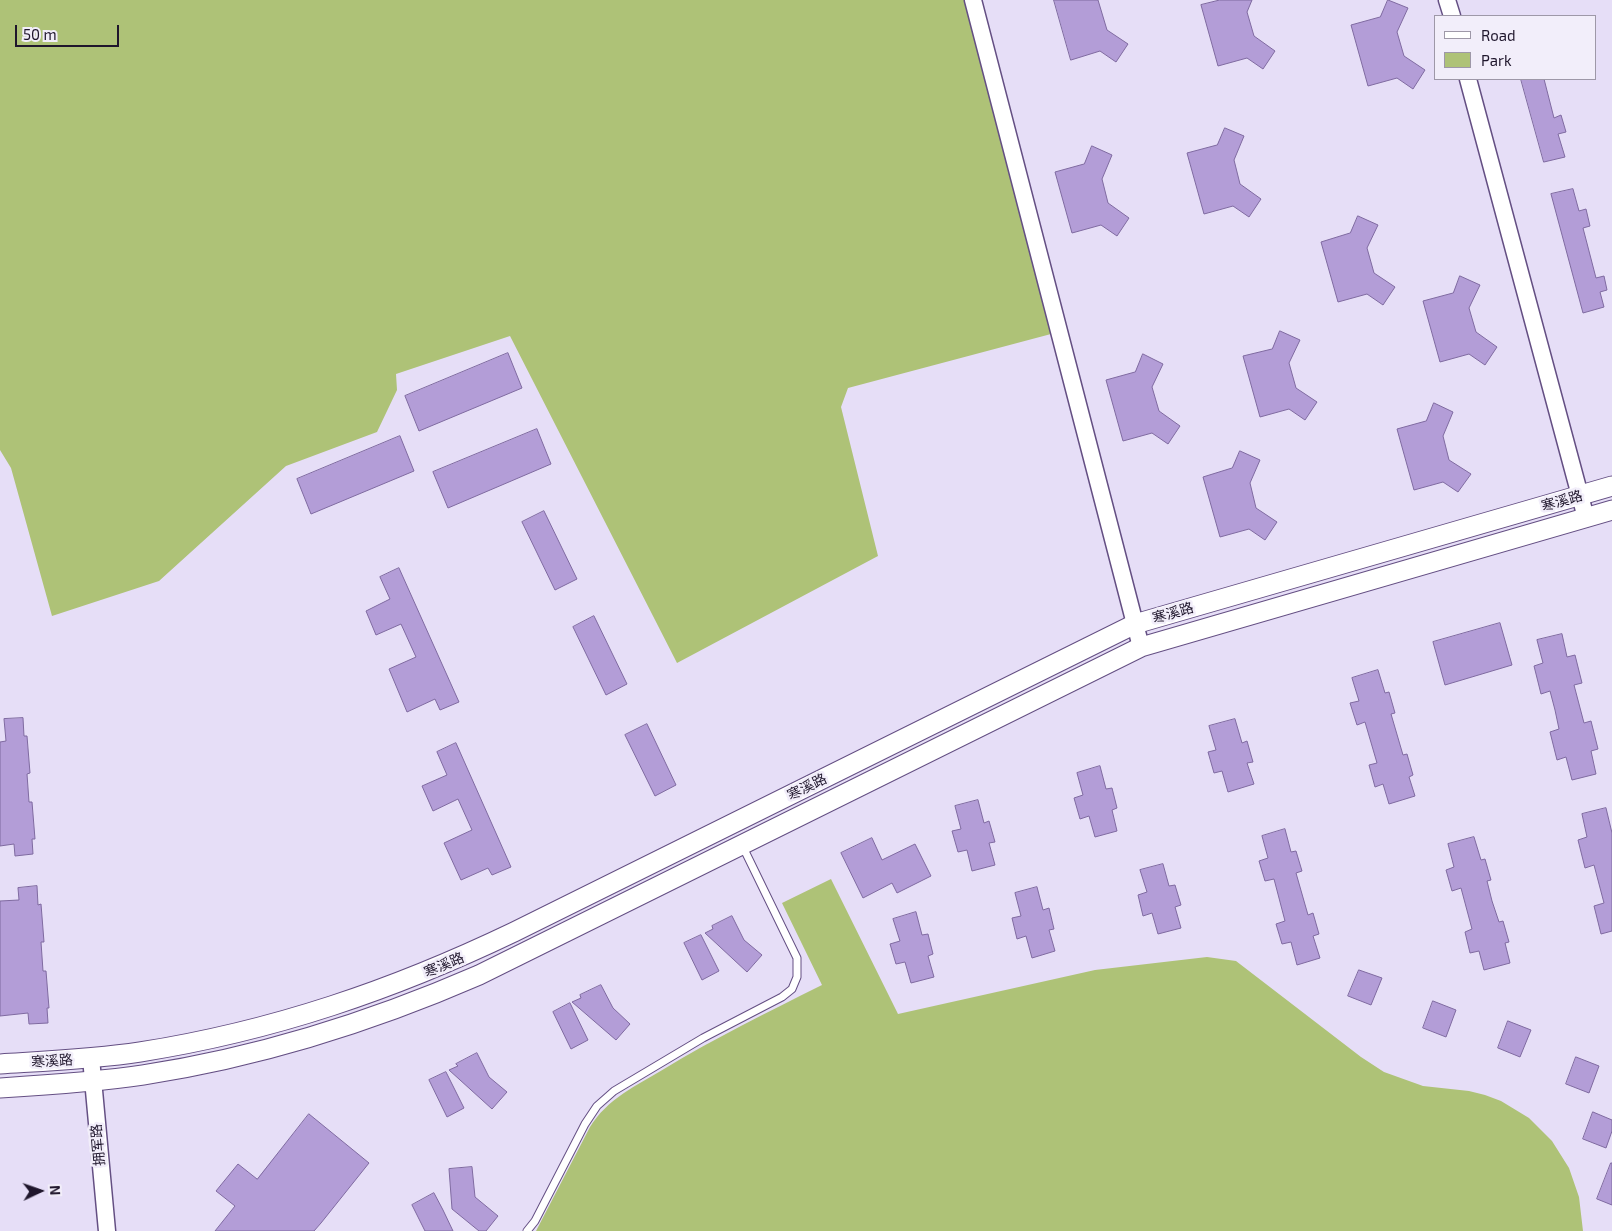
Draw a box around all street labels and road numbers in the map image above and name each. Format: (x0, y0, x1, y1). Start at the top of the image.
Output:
street label: 寒溪路 (1539, 487, 1585, 515)
street label: 寒溪路 (1150, 599, 1196, 627)
street label: 寒溪路 (784, 770, 830, 804)
street label: 寒溪路 (421, 949, 467, 981)
street label: 寒溪路 (30, 1051, 74, 1071)
street label: 拥军路 (88, 1123, 108, 1167)

